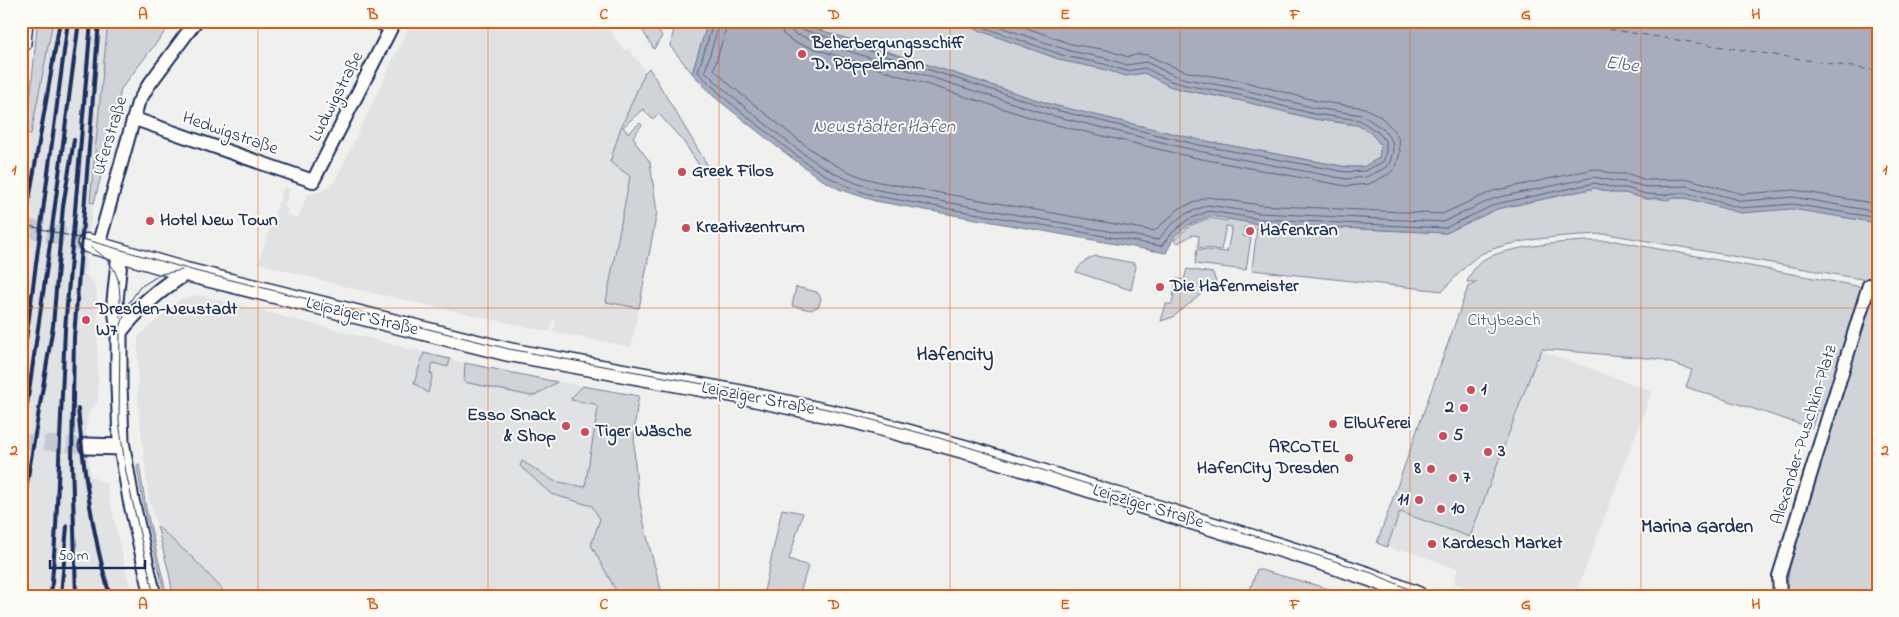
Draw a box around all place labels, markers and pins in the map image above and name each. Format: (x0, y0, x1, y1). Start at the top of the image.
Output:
place label: Beherbergungsschiff D. Pöppelmann (811, 31, 965, 78)
marker: Beherbergungsschiff D. Pöppelmann (796, 48, 808, 60)
place label: Greek Filos (692, 159, 774, 185)
marker: Greek Filos (676, 166, 688, 178)
place label: Hotel New Town (160, 208, 278, 234)
marker: Hotel New Town (144, 215, 156, 227)
place label: Kreativzentrum (696, 215, 805, 241)
place label: Hafenkran (1260, 218, 1338, 244)
marker: Kreativzentrum (680, 222, 692, 234)
marker: Hafenkran (1244, 225, 1256, 237)
place label: Die Hafenmeister (1169, 274, 1299, 300)
marker: Die Hafenmeister (1154, 281, 1166, 293)
place label: Dresden-Neustadt W7 (95, 297, 238, 344)
marker: Dresden-Neustadt W7 (80, 314, 92, 326)
place label: 1 (1481, 377, 1487, 403)
marker: 1 (1465, 384, 1477, 396)
place label: 2 (1444, 395, 1454, 421)
marker: 2 (1458, 402, 1470, 414)
place label: Esso Snack & Shop (467, 403, 557, 450)
place label: ElbUferei (1343, 411, 1411, 437)
marker: ElbUferei (1327, 418, 1339, 430)
place label: Tiger Wäsche (595, 419, 693, 446)
marker: Esso Snack & Shop (560, 420, 572, 432)
place label: 5 (1453, 423, 1464, 449)
marker: Tiger Wäsche (579, 426, 591, 438)
marker: 5 (1437, 430, 1449, 442)
place label: ARCOTEL HafenCity Dresden (1197, 435, 1339, 483)
place label: 3 (1497, 439, 1506, 465)
marker: 3 (1482, 446, 1494, 458)
marker: ARCOTEL HafenCity Dresden (1343, 452, 1355, 464)
place label: 8 (1413, 456, 1421, 482)
marker: 8 (1425, 463, 1437, 475)
place label: 7 (1463, 465, 1471, 491)
marker: 7 (1447, 472, 1459, 484)
place label: 11 (1398, 487, 1409, 513)
marker: 11 (1413, 494, 1425, 506)
place label: 10 (1451, 496, 1465, 522)
marker: 10 (1435, 503, 1447, 515)
place label: Kardesch Market (1442, 531, 1564, 557)
marker: Kardesch Market (1426, 538, 1438, 550)

